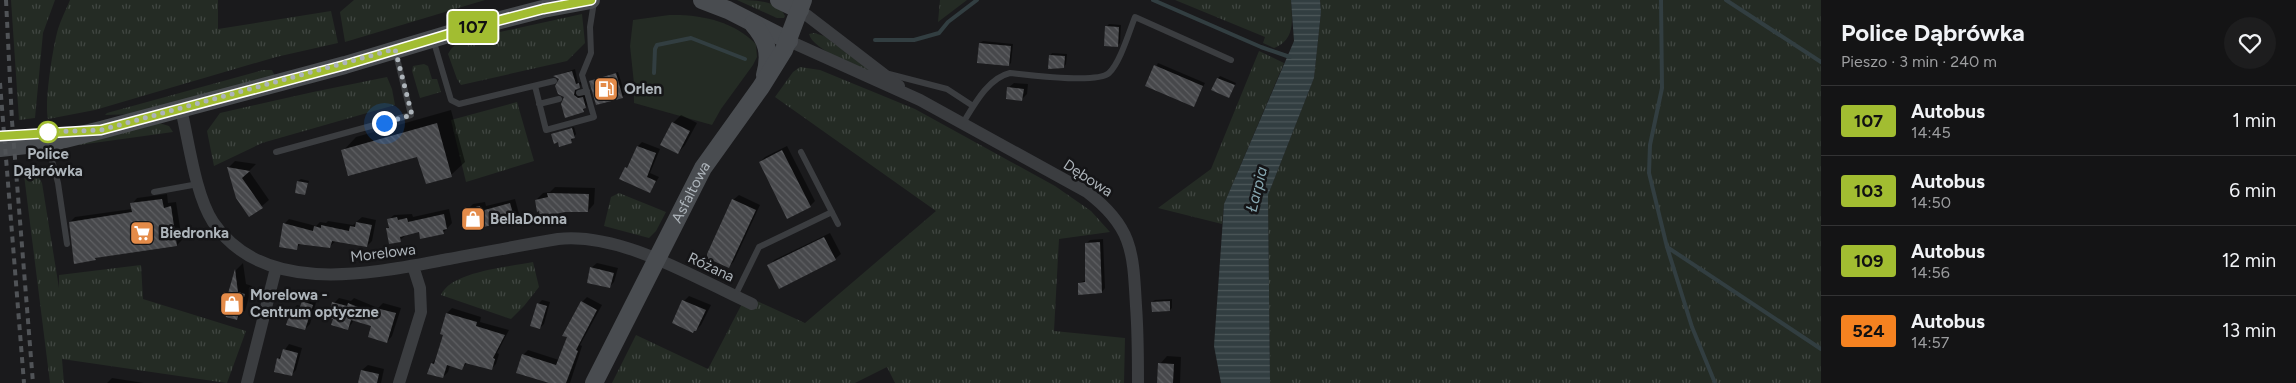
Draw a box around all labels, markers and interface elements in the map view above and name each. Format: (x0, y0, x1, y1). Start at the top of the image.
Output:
line badge: 107 (444, 11, 502, 43)
text: 107 (458, 16, 488, 38)
button: heart (2224, 17, 2276, 69)
text: Police Dąbrówka (1841, 18, 2025, 47)
text: Pieszo · 3 min · 240 m (1841, 52, 1997, 71)
fuel station icon: Orlen (593, 76, 619, 102)
place label: Orlen (624, 80, 662, 98)
text: Autobus (1911, 100, 1985, 123)
text: 1 min (2232, 109, 2276, 132)
text: 107 (1854, 110, 1883, 132)
your location (372, 111, 397, 136)
marker: Police Dąbrówka (37, 121, 59, 143)
text: 14:45 (1911, 123, 1951, 142)
place label: Police Dąbrówka (13, 145, 83, 180)
street label: Dębowa (1060, 155, 1116, 201)
street label: Asfaltowa (668, 158, 714, 226)
water label: Łarpia (1242, 165, 1271, 214)
text: Autobus (1911, 170, 1985, 193)
text: 6 min (2229, 179, 2276, 202)
text: 103 (1854, 180, 1883, 202)
text: 14:50 (1911, 193, 1951, 212)
shop icon: BellaDonna (460, 206, 486, 232)
place label: BellaDonna (490, 210, 567, 228)
supermarket icon: Biedronka (129, 220, 155, 246)
place label: Biedronka (160, 224, 229, 242)
street label: Morelowa (349, 240, 417, 266)
text: Autobus (1911, 240, 1985, 263)
street label: Różana (685, 248, 737, 286)
text: 12 min (2222, 249, 2276, 272)
text: 109 (1854, 250, 1883, 272)
text: 14:56 (1911, 263, 1950, 282)
place label: Morelowa - Centrum optyczne (250, 286, 380, 321)
shop icon: Morelowa - Centrum optyczne (219, 291, 245, 317)
text: Autobus (1911, 310, 1985, 333)
text: 13 min (2222, 319, 2276, 342)
text: 524 (1852, 320, 1885, 342)
text: 14:57 (1911, 333, 1949, 352)

